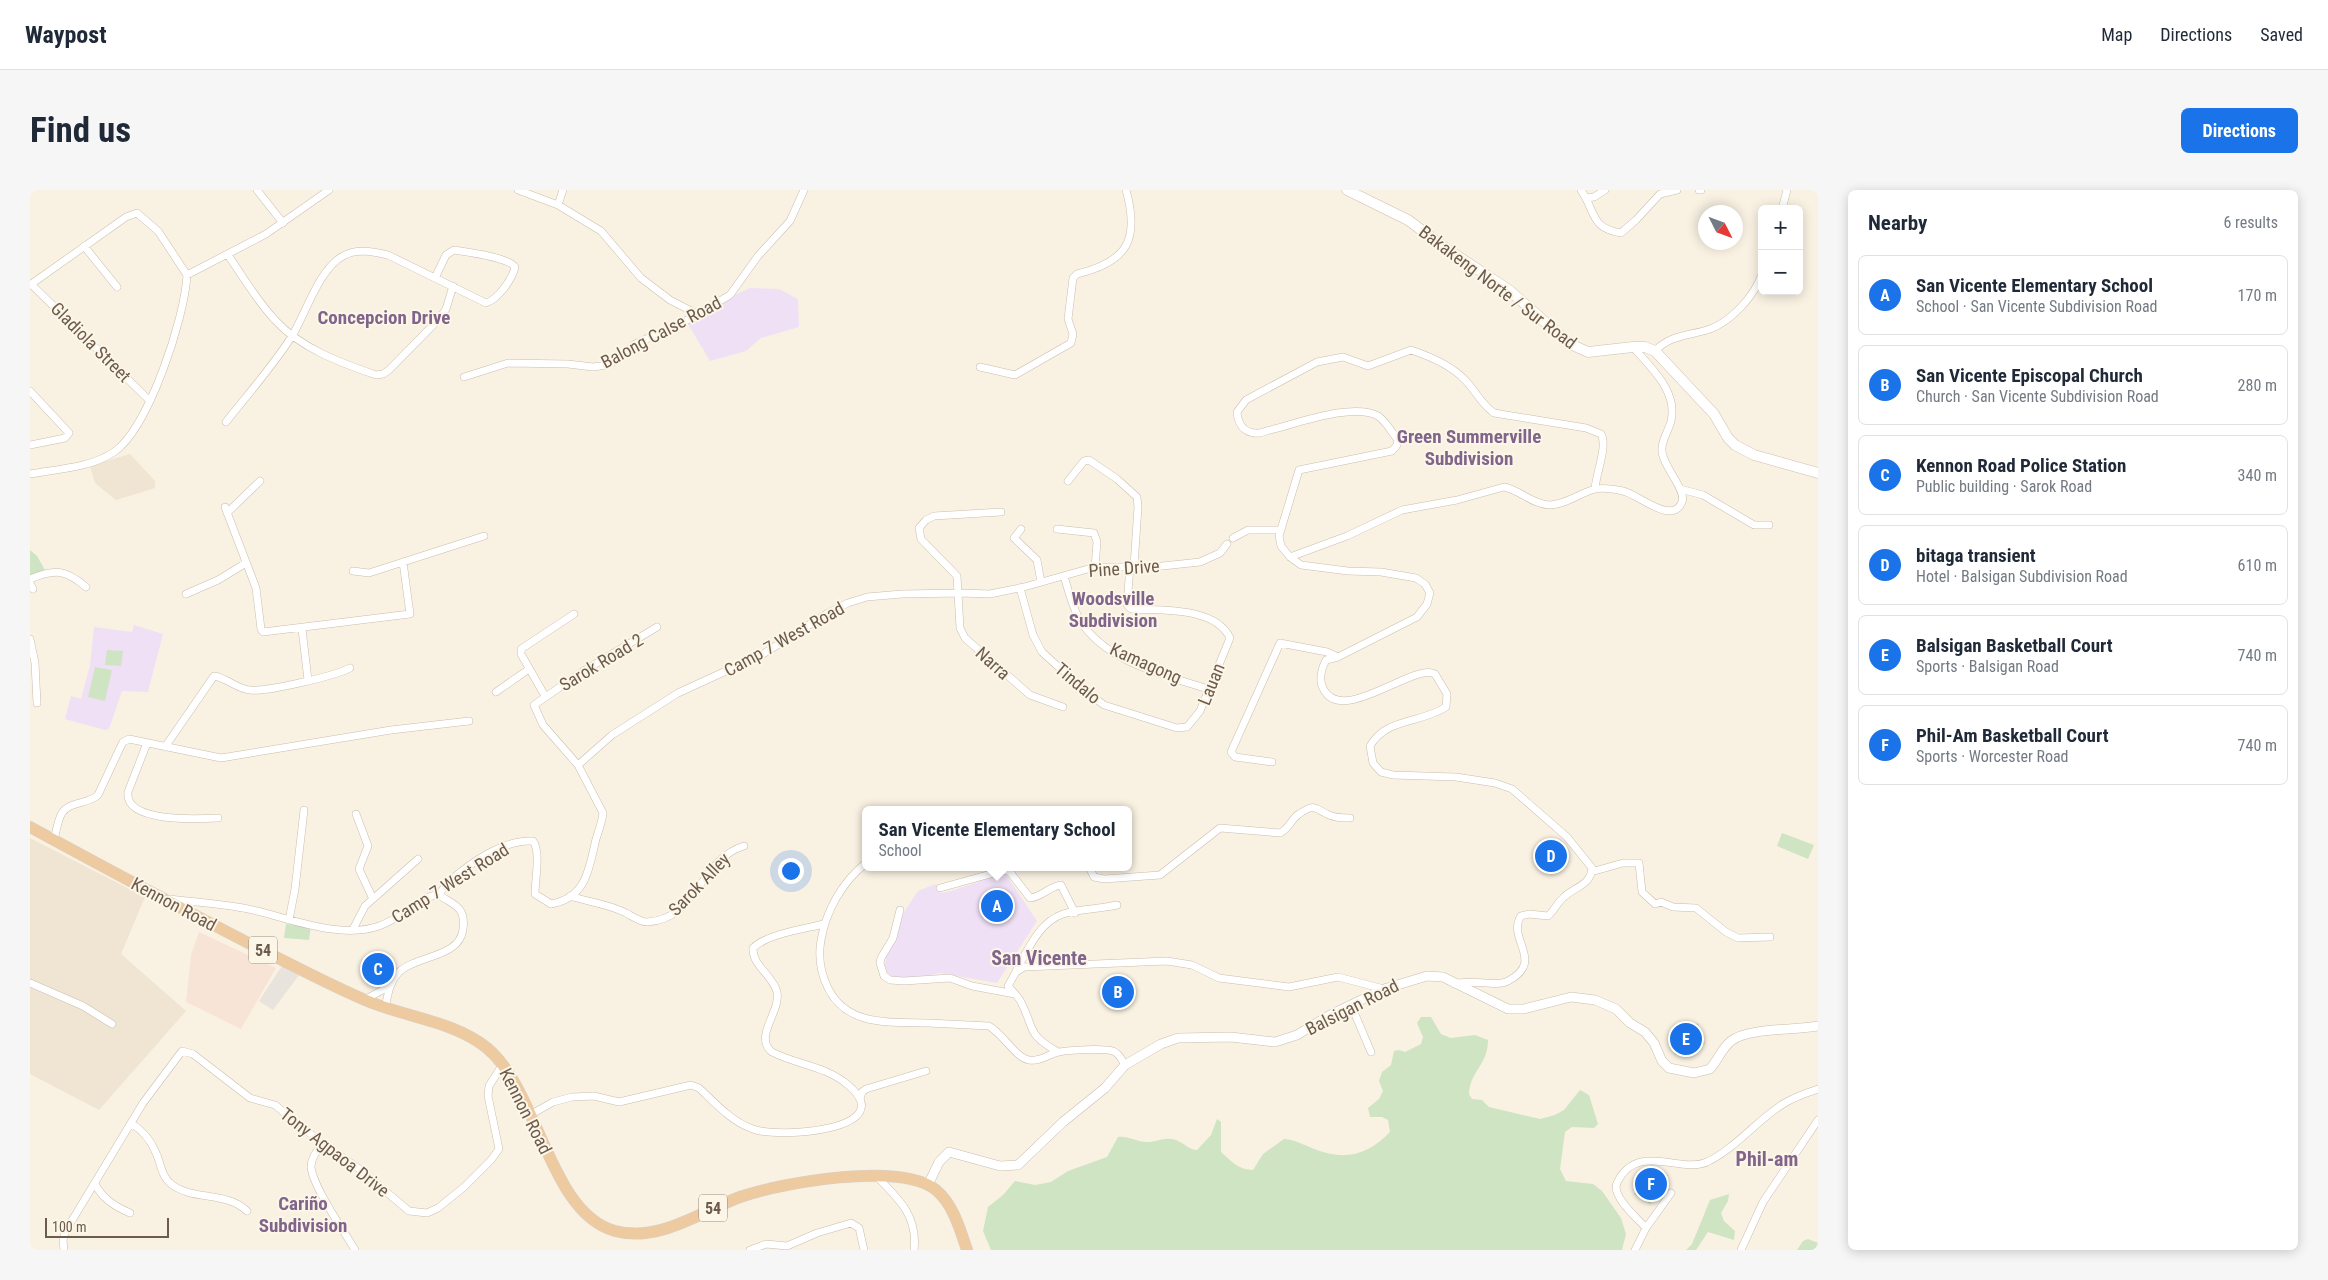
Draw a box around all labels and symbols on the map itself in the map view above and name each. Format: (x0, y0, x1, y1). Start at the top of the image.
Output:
north arrow (1698, 205, 1743, 250)
street label: Bakakeng Norte / Sur Road (1415, 221, 1581, 353)
street label: Balong Calse Road (597, 291, 725, 373)
street label: Gladiola Street (47, 298, 135, 386)
district label: Concepcion Drive (318, 306, 450, 329)
district label: Green Summerville Subdivision (1397, 425, 1541, 470)
street label: Pine Drive (1088, 555, 1160, 581)
district label: Woodsville Subdivision (1069, 587, 1157, 632)
street label: Camp 7 West Road (720, 597, 848, 681)
street label: Sarok Road 2 (555, 629, 647, 695)
street label: Kamagong (1107, 638, 1185, 688)
street label: Narra (971, 642, 1015, 684)
street label: Tindalo (1051, 658, 1105, 708)
street label: Lauan (1193, 660, 1229, 708)
pin: D (1535, 837, 1567, 875)
street label: Camp 7 West Road (388, 839, 512, 927)
street label: Sarok Alley (664, 848, 734, 920)
your location (778, 858, 804, 884)
street label: Kennon Road (128, 873, 220, 935)
pin: A (981, 887, 1013, 925)
road number: 54 (249, 936, 277, 964)
district label: San Vicente (991, 946, 1087, 970)
pin: C (362, 950, 394, 988)
pin: B (1102, 973, 1134, 1011)
street label: Balsigan Road (1302, 975, 1402, 1039)
pin: E (1670, 1020, 1702, 1058)
street label: Kennon Road (495, 1065, 557, 1157)
street label: Tony Agpaoa Drive (276, 1103, 394, 1201)
district label: Phil-am (1736, 1147, 1798, 1171)
pin: F (1635, 1165, 1667, 1203)
district label: Cariño Subdivision (259, 1192, 347, 1237)
road number: 54 (699, 1194, 727, 1222)
scale bar (45, 1215, 169, 1238)

